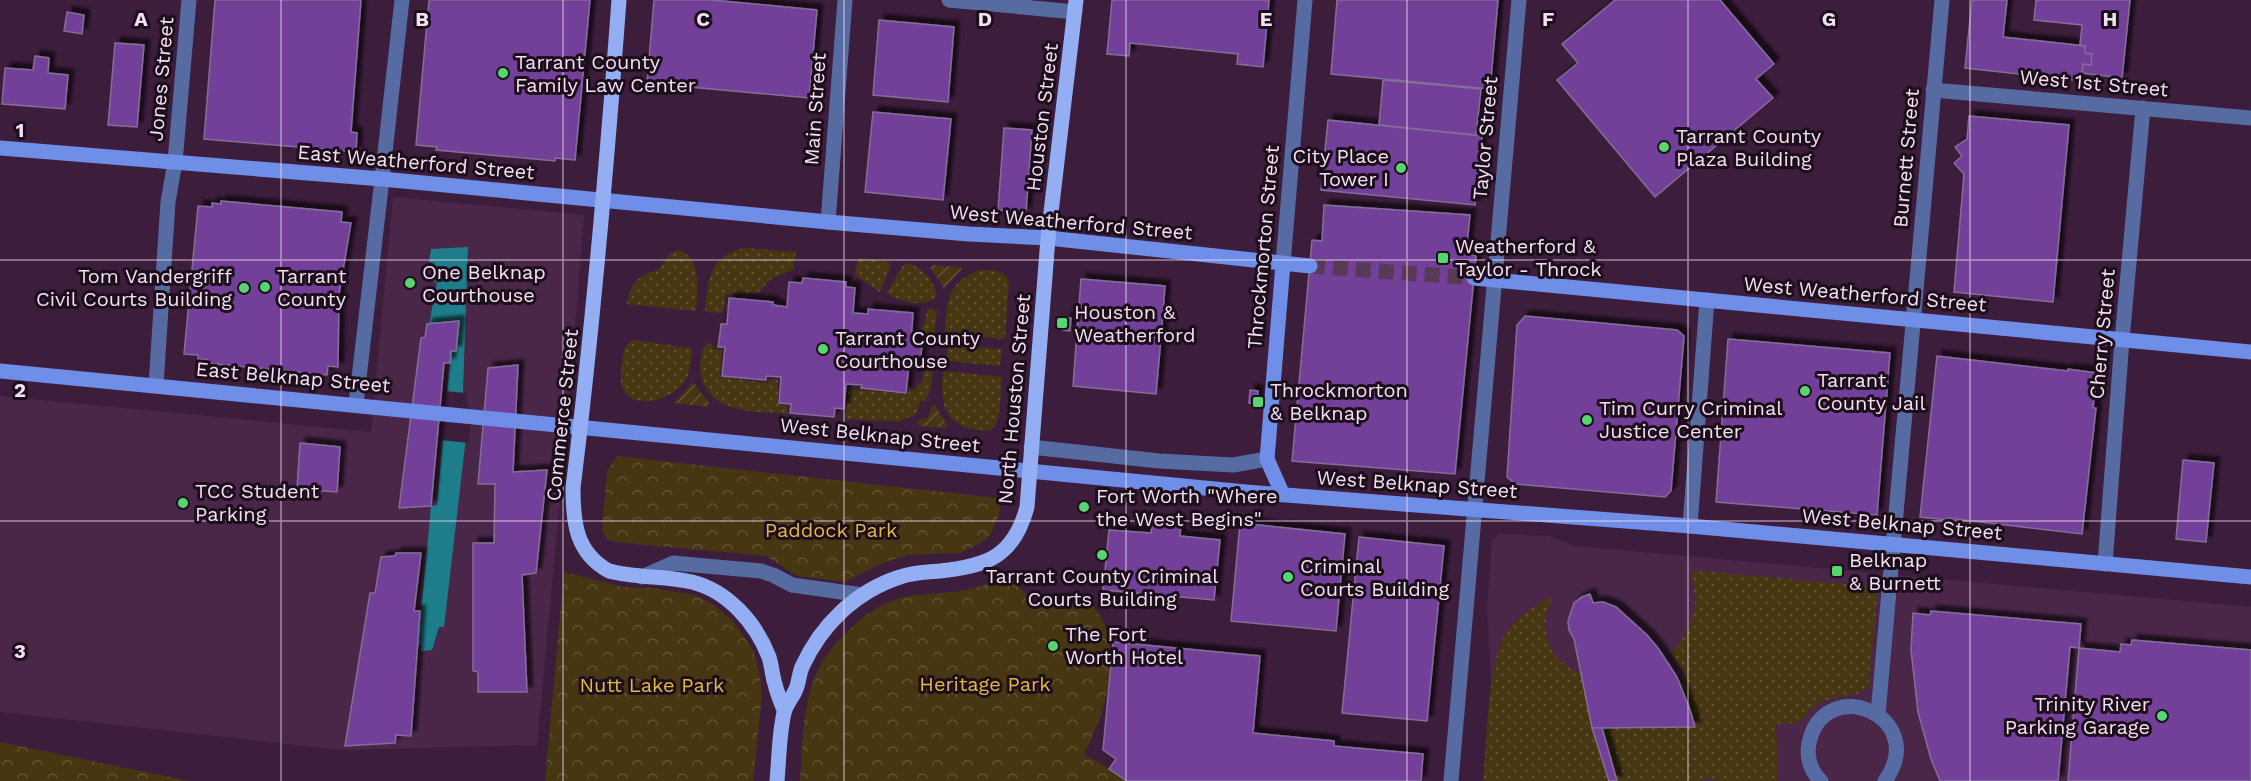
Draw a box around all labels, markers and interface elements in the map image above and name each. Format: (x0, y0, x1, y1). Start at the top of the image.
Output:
text: A (134, 7, 148, 31)
text: B (415, 7, 429, 31)
text: C (696, 7, 710, 31)
text: D (978, 7, 992, 31)
text: E (1260, 7, 1272, 31)
text: F (1542, 7, 1554, 31)
text: G (1822, 7, 1836, 31)
text: H (2103, 7, 2117, 31)
street label: Jones Street (144, 15, 178, 142)
street label: Houston Street (1021, 41, 1063, 193)
place label: Tarrant County Family Law Center (515, 50, 696, 97)
street label: Main Street (799, 51, 831, 166)
street label: West 1st Street (2019, 65, 2170, 102)
marker: Tarrant County Family Law Center (496, 66, 510, 80)
street label: Taylor Street (1468, 75, 1502, 201)
street label: Burnett Street (1888, 87, 1924, 229)
text: 1 (16, 118, 24, 142)
place label: Tarrant County Plaza Building (1676, 124, 1822, 171)
street label: East Weatherford Street (297, 140, 536, 184)
marker: Tarrant County Plaza Building (1657, 140, 1671, 154)
street label: Throckmorton Street (1242, 143, 1284, 350)
place label: City Place Tower I (1293, 144, 1389, 191)
marker: City Place Tower I (1394, 161, 1408, 175)
street label: West Weatherford Street (949, 199, 1194, 245)
place label: Weatherford & Taylor - Throck (1455, 234, 1602, 281)
marker: Weatherford & Taylor - Throck (1436, 251, 1450, 265)
place label: One Belknap Courthouse (422, 260, 546, 307)
place label: Tom Vandergriff Civil Courts Building (36, 264, 232, 311)
place label: Tarrant County (277, 264, 347, 311)
street label: Cherry Street (2084, 267, 2120, 400)
street label: West Weatherford Street (1743, 271, 1988, 317)
marker: One Belknap Courthouse (403, 276, 417, 290)
marker: Tarrant County (258, 280, 272, 294)
marker: Tom Vandergriff Civil Courts Building (237, 281, 251, 295)
street label: North Houston Street (993, 292, 1035, 505)
place label: Houston & Weatherford (1074, 300, 1195, 347)
marker: Houston & Weatherford (1055, 316, 1069, 330)
place label: Tarrant County Courthouse (835, 326, 981, 373)
street label: Commerce Street (541, 327, 583, 502)
marker: Tarrant County Courthouse (816, 342, 830, 356)
street label: East Belknap Street (195, 357, 392, 398)
place label: Tarrant County Jail (1817, 368, 1926, 415)
text: 2 (14, 378, 26, 402)
place label: Throckmorton & Belknap (1270, 378, 1408, 425)
marker: Tarrant County Jail (1798, 384, 1812, 398)
marker: Throckmorton & Belknap (1251, 395, 1265, 409)
place label: Tim Curry Criminal Justice Center (1599, 396, 1782, 443)
street label: West Belknap Street (779, 413, 982, 458)
marker: Tim Curry Criminal Justice Center (1580, 413, 1594, 427)
street label: West Belknap Street (1316, 465, 1519, 503)
place label: TCC Student Parking (195, 479, 320, 526)
place label: Fort Worth "Where the West Begins" (1096, 484, 1278, 531)
marker: TCC Student Parking (176, 496, 190, 510)
marker: Fort Worth "Where the West Begins" (1077, 500, 1091, 514)
street label: West Belknap Street (1801, 503, 2004, 545)
park label: Paddock Park (765, 518, 897, 542)
marker: Tarrant County Criminal Courts Building (1095, 548, 1109, 562)
place label: Belknap & Burnett (1849, 548, 1942, 595)
place label: Criminal Courts Building (1300, 554, 1449, 601)
place label: Tarrant County Criminal Courts Building (986, 564, 1218, 611)
marker: Belknap & Burnett (1830, 564, 1844, 578)
marker: Criminal Courts Building (1281, 570, 1295, 584)
place label: The Fort Worth Hotel (1065, 622, 1183, 669)
text: 3 (14, 639, 26, 663)
marker: The Fort Worth Hotel (1046, 639, 1060, 653)
park label: Heritage Park (919, 672, 1051, 696)
park label: Nutt Lake Park (580, 673, 724, 697)
place label: Trinity River Parking Garage (2005, 692, 2150, 739)
marker: Trinity River Parking Garage (2155, 709, 2169, 723)

